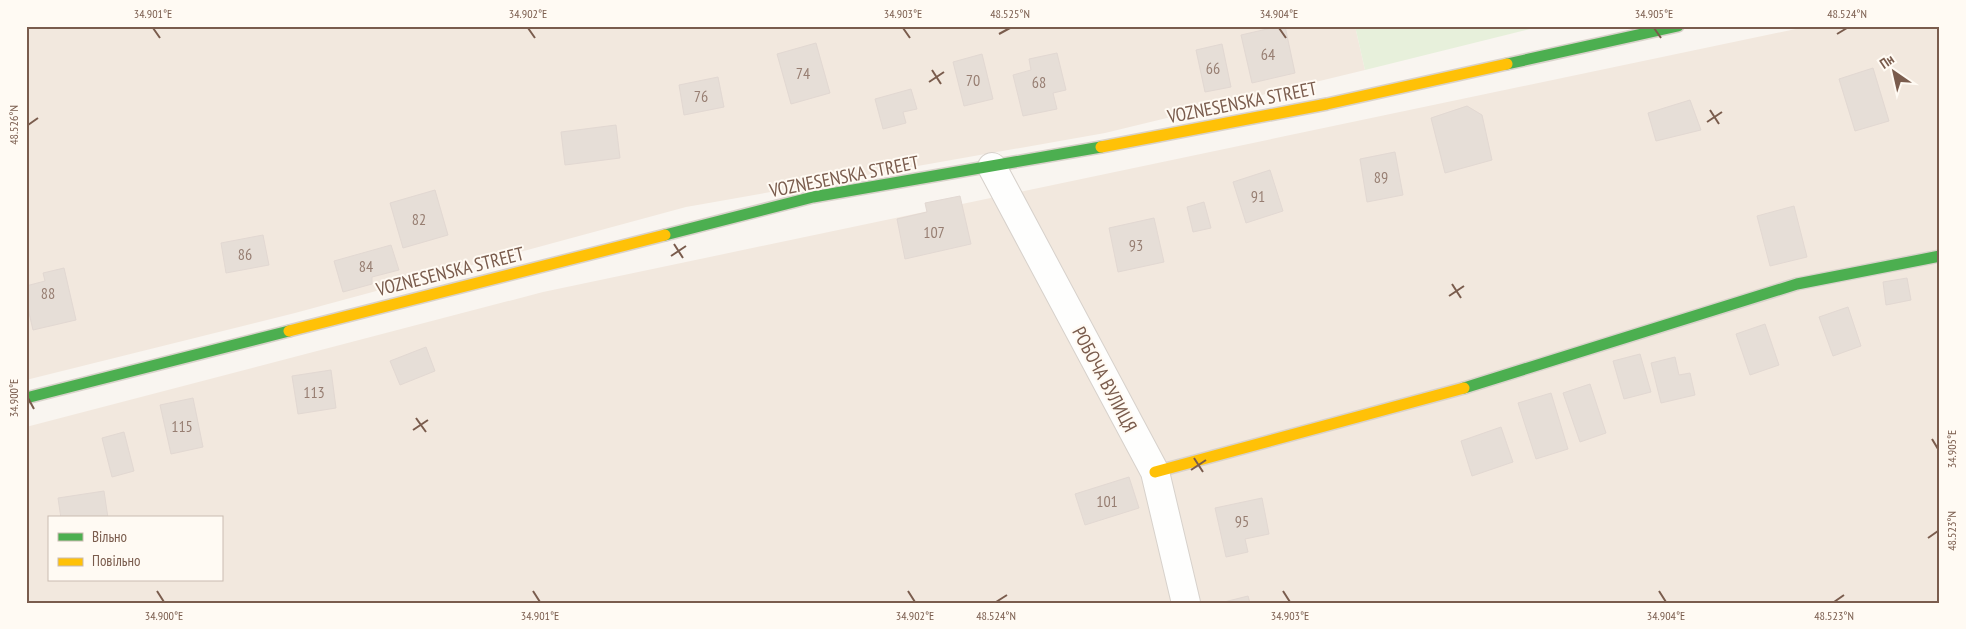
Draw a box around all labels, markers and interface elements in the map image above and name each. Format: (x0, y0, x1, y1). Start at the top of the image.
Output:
text: 34.901°E (134, 6, 172, 21)
text: 34.902°E (509, 6, 547, 21)
text: 34.903°E (884, 6, 922, 21)
text: 48.525°N (990, 6, 1030, 21)
text: 34.904°E (1260, 6, 1298, 21)
text: 34.905°E (1635, 6, 1673, 21)
text: 48.524°N (1827, 6, 1867, 21)
house number: 64 (1261, 44, 1275, 64)
north arrow (1868, 48, 1918, 98)
text: Пн (1876, 50, 1897, 72)
house number: 66 (1206, 58, 1220, 78)
house number: 74 (796, 63, 810, 83)
house number: 70 (966, 70, 980, 90)
house number: 68 (1032, 72, 1046, 92)
street label: VOZNESENSKA STREET (1164, 76, 1319, 128)
house number: 76 (694, 86, 708, 106)
text: 48.526°N (6, 105, 21, 145)
street label: VOZNESENSKA STREET (766, 150, 921, 202)
house number: 89 (1374, 167, 1388, 187)
house number: 91 (1251, 186, 1265, 206)
house number: 82 (412, 209, 426, 229)
house number: 107 (923, 222, 945, 242)
house number: 93 (1129, 235, 1143, 255)
street label: VOZNESENSKA STREET (373, 241, 527, 301)
house number: 86 (238, 244, 252, 264)
house number: 84 (359, 256, 373, 276)
house number: 88 (41, 283, 55, 303)
street label: РОБОЧА ВУЛИЦЯ (1067, 322, 1143, 436)
text: 34.900°E (6, 379, 21, 417)
house number: 113 (303, 382, 325, 402)
house number: 115 (171, 416, 193, 436)
text: 34.905°E (1944, 430, 1959, 468)
house number: 101 (1096, 491, 1118, 511)
house number: 95 (1235, 511, 1249, 531)
text: 48.523°N (1944, 511, 1959, 551)
legend (48, 516, 222, 582)
text: Вільно (92, 527, 127, 546)
text: Повільно (92, 551, 140, 570)
text: 34.900°E (145, 608, 183, 623)
text: 34.901°E (521, 608, 559, 623)
text: 34.902°E (896, 608, 934, 623)
text: 48.524°N (976, 608, 1016, 623)
text: 34.903°E (1271, 608, 1309, 623)
text: 34.904°E (1647, 608, 1685, 623)
text: 48.523°N (1814, 608, 1854, 623)

